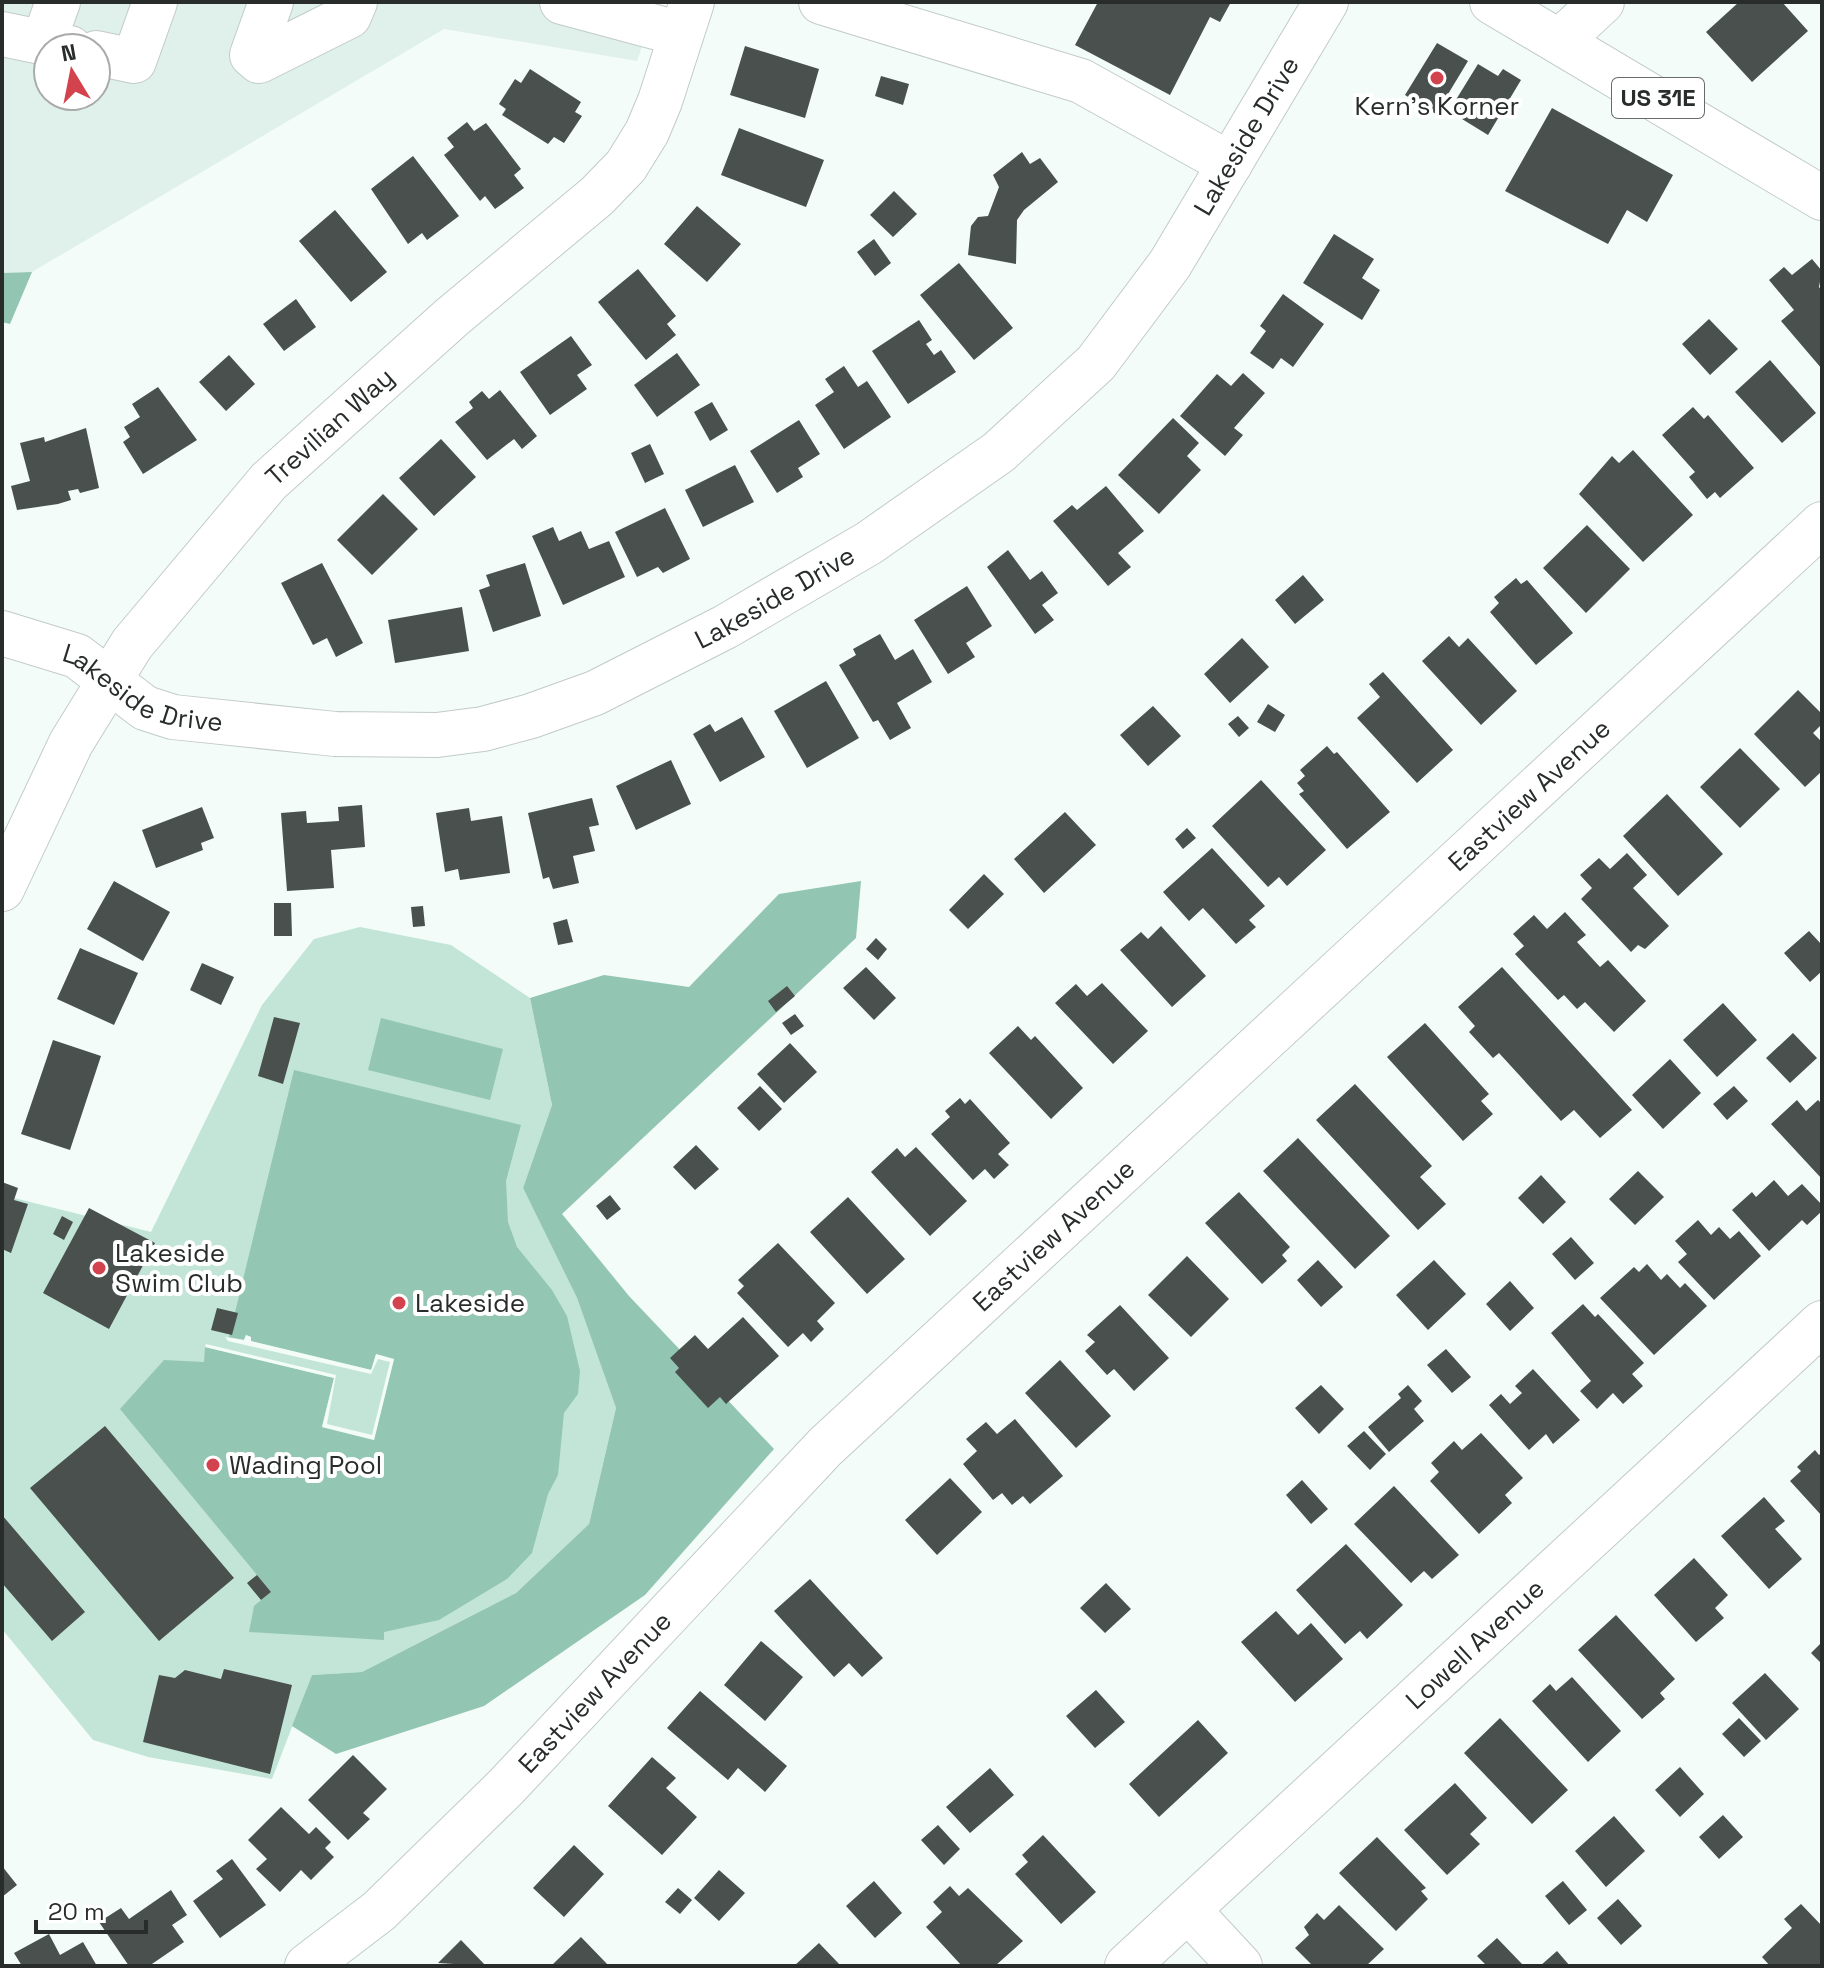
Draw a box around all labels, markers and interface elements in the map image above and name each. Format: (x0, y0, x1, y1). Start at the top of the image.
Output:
north arrow (32, 32, 112, 112)
text: N (59, 37, 78, 67)
street label: Lakeside Drive (1186, 50, 1307, 222)
marker: Kern's Korner (1428, 69, 1446, 87)
road number: US 31E (1612, 78, 1704, 118)
place label: Kern's Korner (1355, 89, 1519, 123)
street label: Trevilian Way (258, 360, 401, 493)
street label: Lakeside Drive (689, 538, 861, 657)
street label: Lakeside Drive (59, 636, 225, 739)
street label: Eastview Avenue (1441, 711, 1618, 879)
street label: Eastview Avenue (965, 1152, 1142, 1319)
place label: Lakeside Swim Club (115, 1236, 243, 1300)
marker: Lakeside Swim Club (90, 1259, 108, 1277)
place label: Lakeside (415, 1286, 525, 1320)
marker: Lakeside (390, 1294, 408, 1312)
place label: Wading Pool (229, 1448, 382, 1482)
marker: Wading Pool (204, 1456, 222, 1474)
street label: Lowell Avenue (1398, 1572, 1551, 1717)
street label: Eastview Avenue (511, 1604, 679, 1780)
scale bar (36, 1884, 146, 1934)
text: 20 m (48, 1896, 105, 1927)

